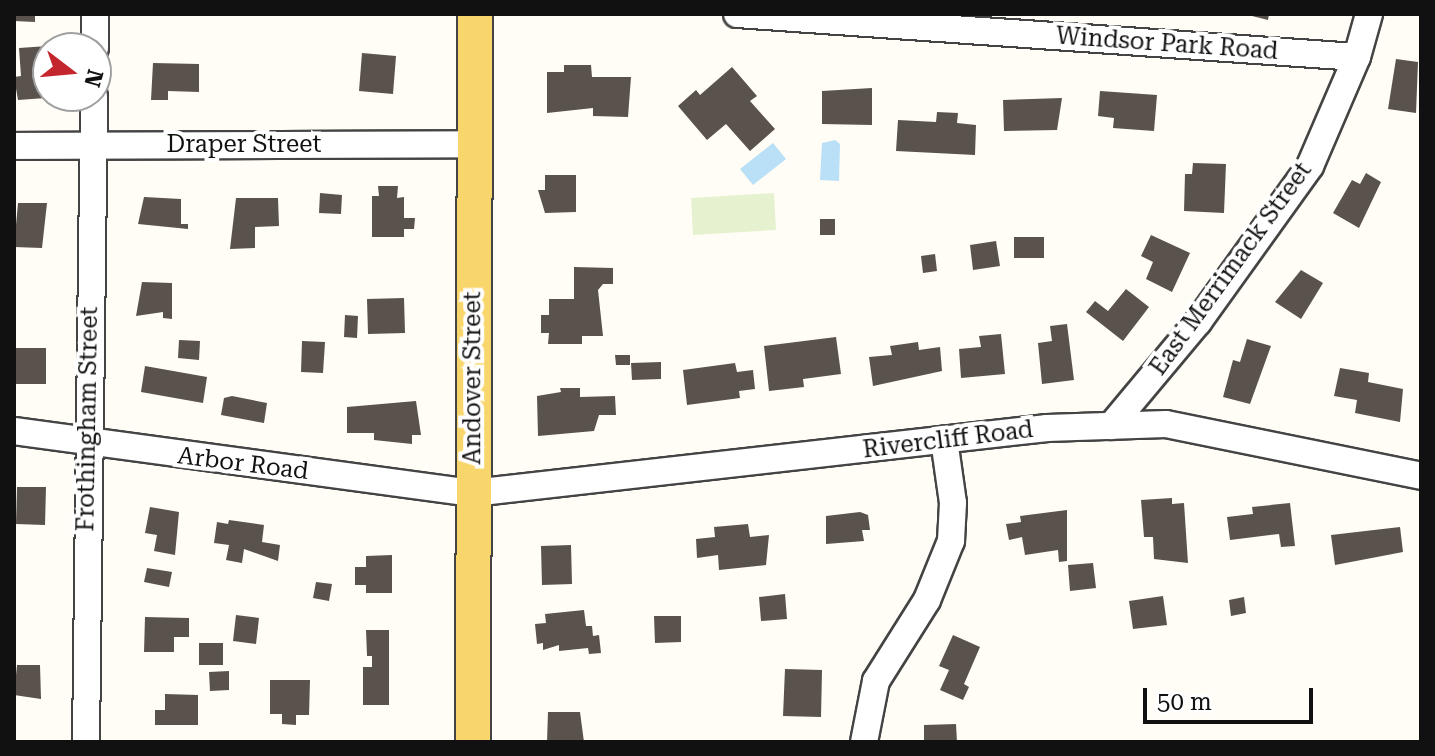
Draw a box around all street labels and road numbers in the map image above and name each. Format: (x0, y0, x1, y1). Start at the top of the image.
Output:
street label: Windsor Park Road (1055, 22, 1279, 66)
street label: Draper Street (167, 131, 321, 159)
street label: East Merrimack Street (1144, 157, 1318, 381)
street label: Andover Street (459, 291, 487, 465)
street label: Frothingham Street (72, 306, 104, 532)
street label: Rivercliff Road (861, 415, 1035, 465)
street label: Arbor Road (176, 442, 310, 486)

